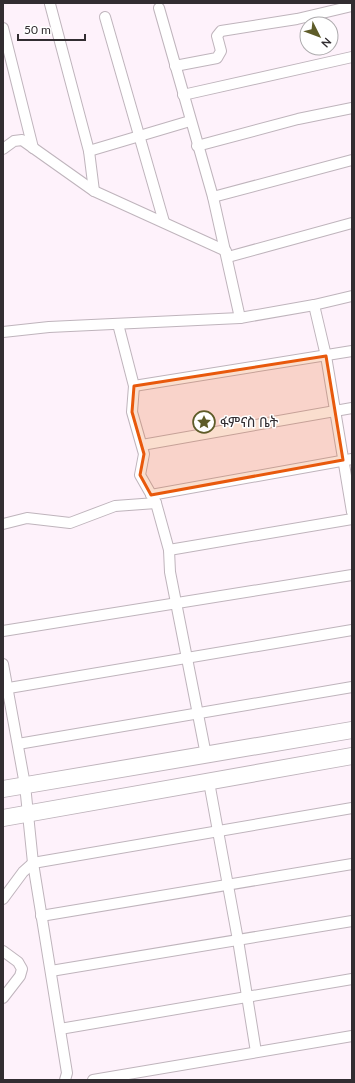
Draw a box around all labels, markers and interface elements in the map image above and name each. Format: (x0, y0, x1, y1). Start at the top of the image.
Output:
scale bar (18, 16, 85, 42)
north arrow (299, 16, 339, 56)
text: 50 m (24, 22, 51, 37)
text: N (319, 36, 334, 51)
place icon: ፋምናስ ቤት (191, 409, 217, 435)
place label: ፋምናስ ቤት (220, 413, 279, 430)

